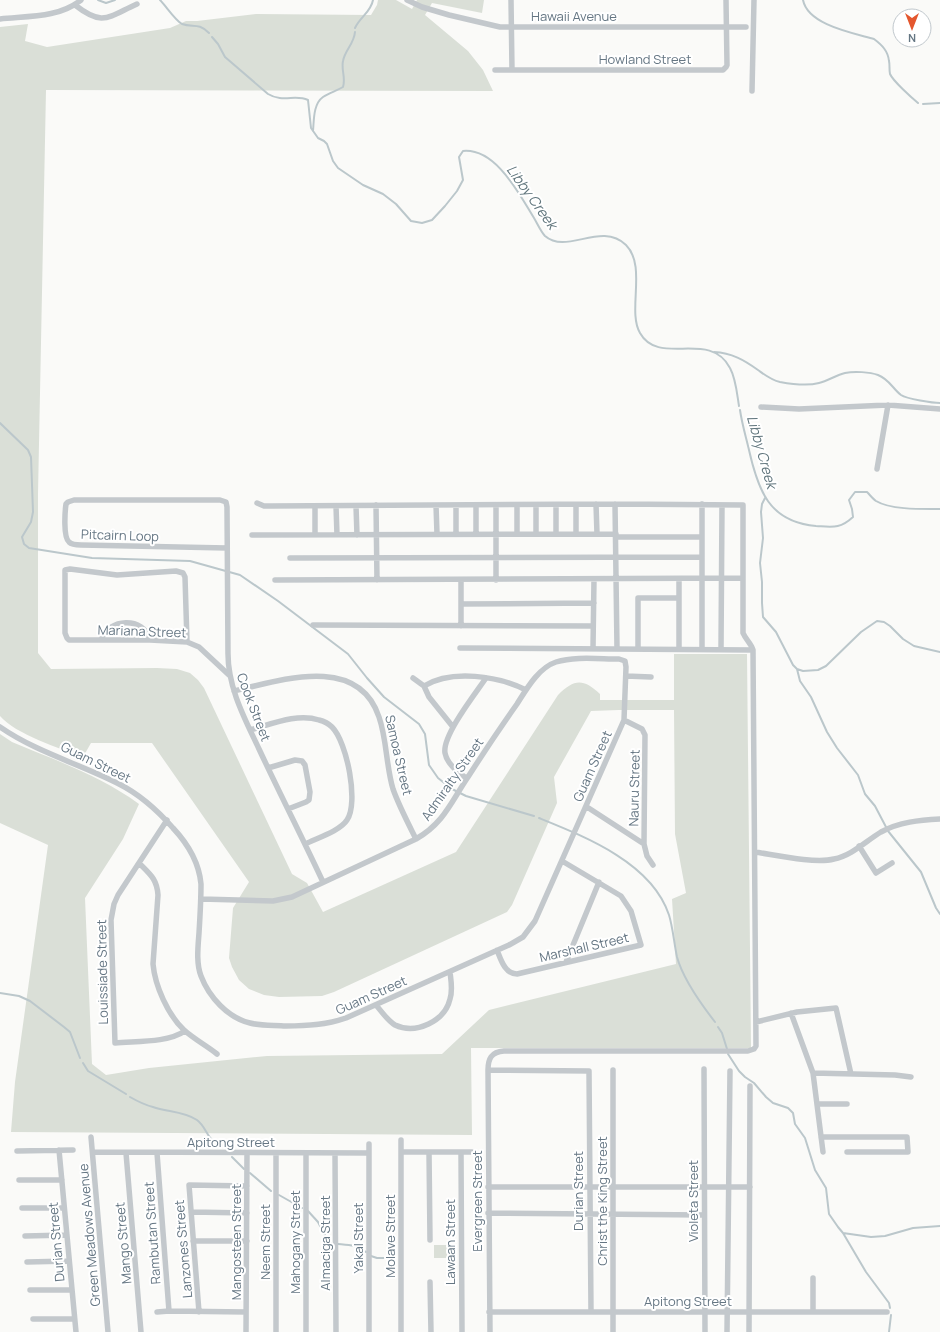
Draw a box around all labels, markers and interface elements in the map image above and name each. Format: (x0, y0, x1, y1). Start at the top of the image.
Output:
street label: Hawaii Avenue (531, 7, 617, 25)
north arrow (892, 8, 932, 48)
text: N (908, 31, 916, 46)
street label: Howland Street (599, 50, 691, 68)
water label: Libby Creek (503, 161, 563, 234)
water label: Libby Creek (743, 413, 783, 493)
street label: Pitcairn Loop (81, 525, 160, 545)
street label: Mariana Street (97, 620, 187, 642)
street label: Cook Street (233, 670, 275, 744)
street label: Samoa Street (381, 713, 417, 797)
street label: Guam Street (568, 728, 616, 804)
street label: Admiralty Street (417, 734, 487, 824)
street label: Guam Street (58, 737, 134, 787)
street label: Nauru Street (624, 749, 644, 827)
street label: Louissiade Street (92, 919, 112, 1025)
street label: Marshall Street (538, 928, 630, 966)
street label: Guam Street (333, 971, 409, 1019)
street label: Apitong Street (187, 1133, 275, 1151)
street label: Christ the King Street (593, 1136, 611, 1266)
street label: Evergreen Street (468, 1150, 486, 1252)
street label: Durian Street (569, 1151, 587, 1231)
street label: Violeta Street (684, 1160, 702, 1242)
street label: Green Meadows Avenue (74, 1162, 104, 1307)
street label: Rambutan Street (139, 1181, 165, 1285)
street label: Mangosteen Street (227, 1184, 245, 1300)
street label: Mahogany Street (286, 1190, 304, 1294)
street label: Molave Street (381, 1194, 399, 1278)
street label: Almaciga Street (316, 1195, 334, 1291)
street label: Lanzones Street (170, 1199, 196, 1299)
street label: Lawaan Street (441, 1199, 459, 1285)
street label: Durian Street (44, 1201, 68, 1283)
street label: Mango Street (110, 1201, 136, 1285)
street label: Yakal Street (349, 1203, 367, 1273)
street label: Neem Street (256, 1204, 274, 1280)
street label: Apitong Street (644, 1292, 732, 1310)

